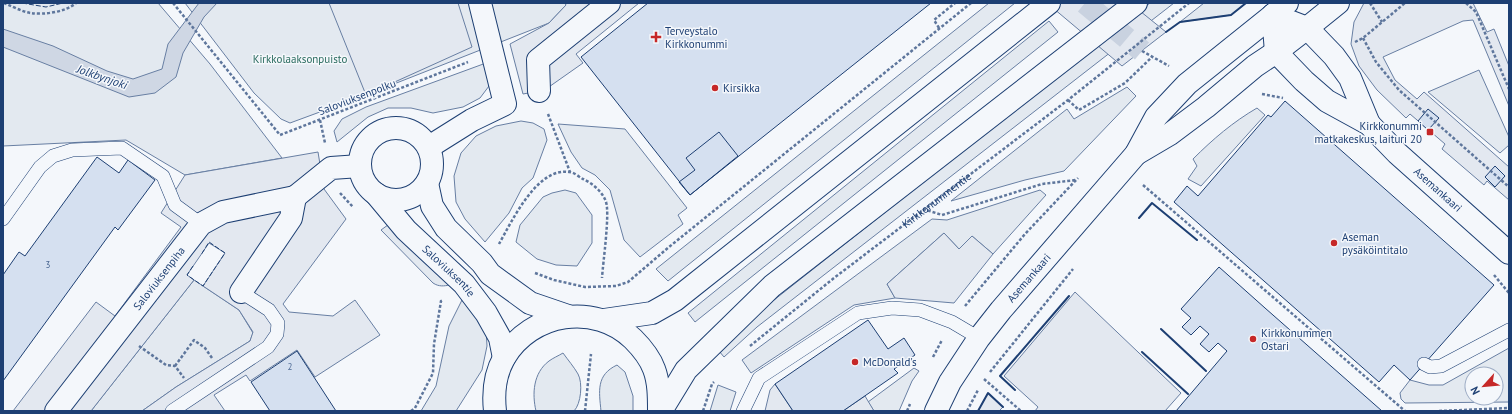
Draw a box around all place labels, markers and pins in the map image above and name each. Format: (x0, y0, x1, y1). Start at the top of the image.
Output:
place label: Terveystalo Kirkkonummi (665, 24, 728, 51)
marker: Terveystalo Kirkkonummi (650, 31, 662, 43)
place label: Kirsikka (723, 81, 760, 95)
marker: Kirsikka (710, 83, 720, 93)
place label: Kirkkonummi matkakeskus, laituri 20 (1315, 119, 1422, 146)
marker: Kirkkonummi matkakeskus, laituri 20 (1425, 127, 1435, 137)
place label: Aseman pysäköintitalo (1342, 230, 1408, 257)
marker: Aseman pysäköintitalo (1329, 238, 1339, 248)
place label: Kirkkonummen Ostari (1261, 326, 1332, 353)
marker: Kirkkonummen Ostari (1248, 334, 1258, 344)
place label: McDonald's (863, 355, 917, 369)
marker: McDonald's (850, 357, 860, 367)

